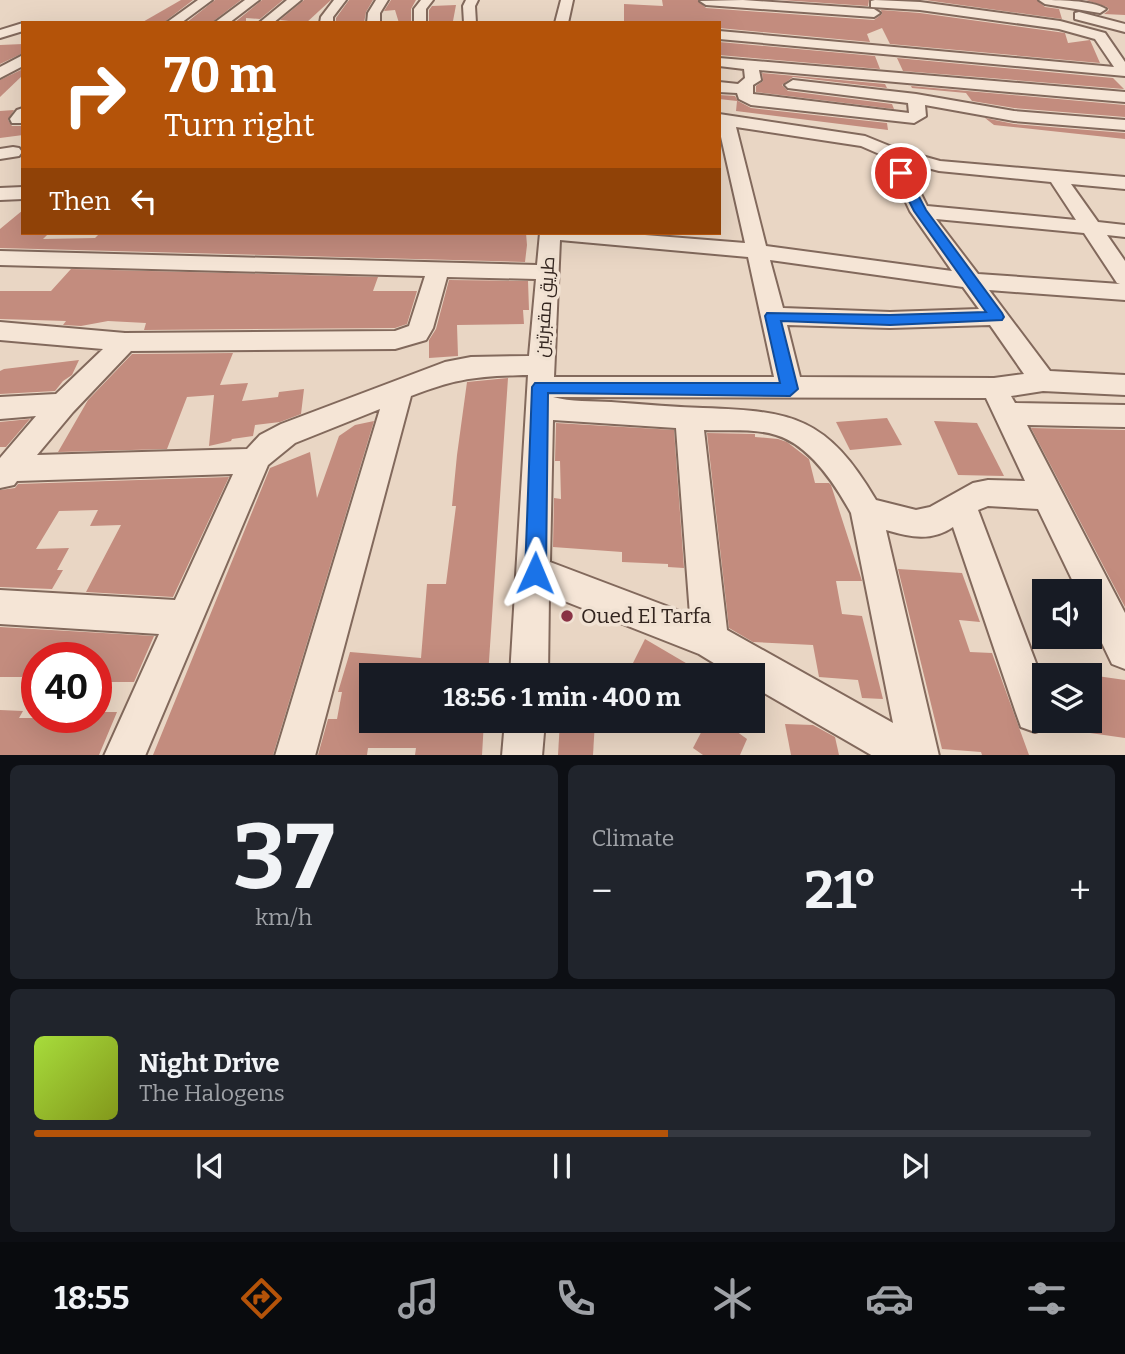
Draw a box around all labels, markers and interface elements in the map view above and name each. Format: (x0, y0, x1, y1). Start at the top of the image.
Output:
text: 70 m (164, 46, 276, 105)
icon: right (49, 49, 140, 140)
text: Turn right (164, 106, 315, 144)
pin (871, 143, 931, 203)
icon: arrive (882, 154, 920, 192)
icon: left (125, 182, 163, 220)
text: Then (49, 186, 111, 217)
street label: طريق مقبرتين (530, 256, 560, 358)
position arrow (498, 536, 572, 610)
map controls (1032, 579, 1102, 733)
button: sound (1032, 579, 1102, 649)
place label: Oued El Tarfa (581, 603, 712, 629)
marker: Oued El Tarfa (559, 608, 575, 624)
speed limit sign: 40 (21, 642, 112, 733)
button: layers (1032, 663, 1102, 733)
text: 18:56 · 1 min · 400 m (443, 682, 681, 713)
text: 37 (233, 803, 334, 912)
text: Climate (592, 824, 674, 852)
text: 21° (805, 859, 877, 922)
text: − (592, 868, 612, 914)
text: + (1069, 868, 1091, 914)
text: km/h (255, 903, 312, 931)
text: Night Drive (139, 1048, 280, 1079)
text: The Halogens (139, 1079, 285, 1107)
icon: previous (191, 1147, 229, 1185)
icon: pause (543, 1147, 581, 1185)
icon: next (896, 1147, 934, 1185)
icon: directions (237, 1274, 286, 1323)
icon: music (394, 1274, 443, 1323)
icon: phone (551, 1274, 600, 1323)
icon: climate (708, 1274, 757, 1323)
icon: car (865, 1274, 914, 1323)
icon: filters (1022, 1274, 1071, 1323)
text: 18:55 (54, 1279, 130, 1317)

